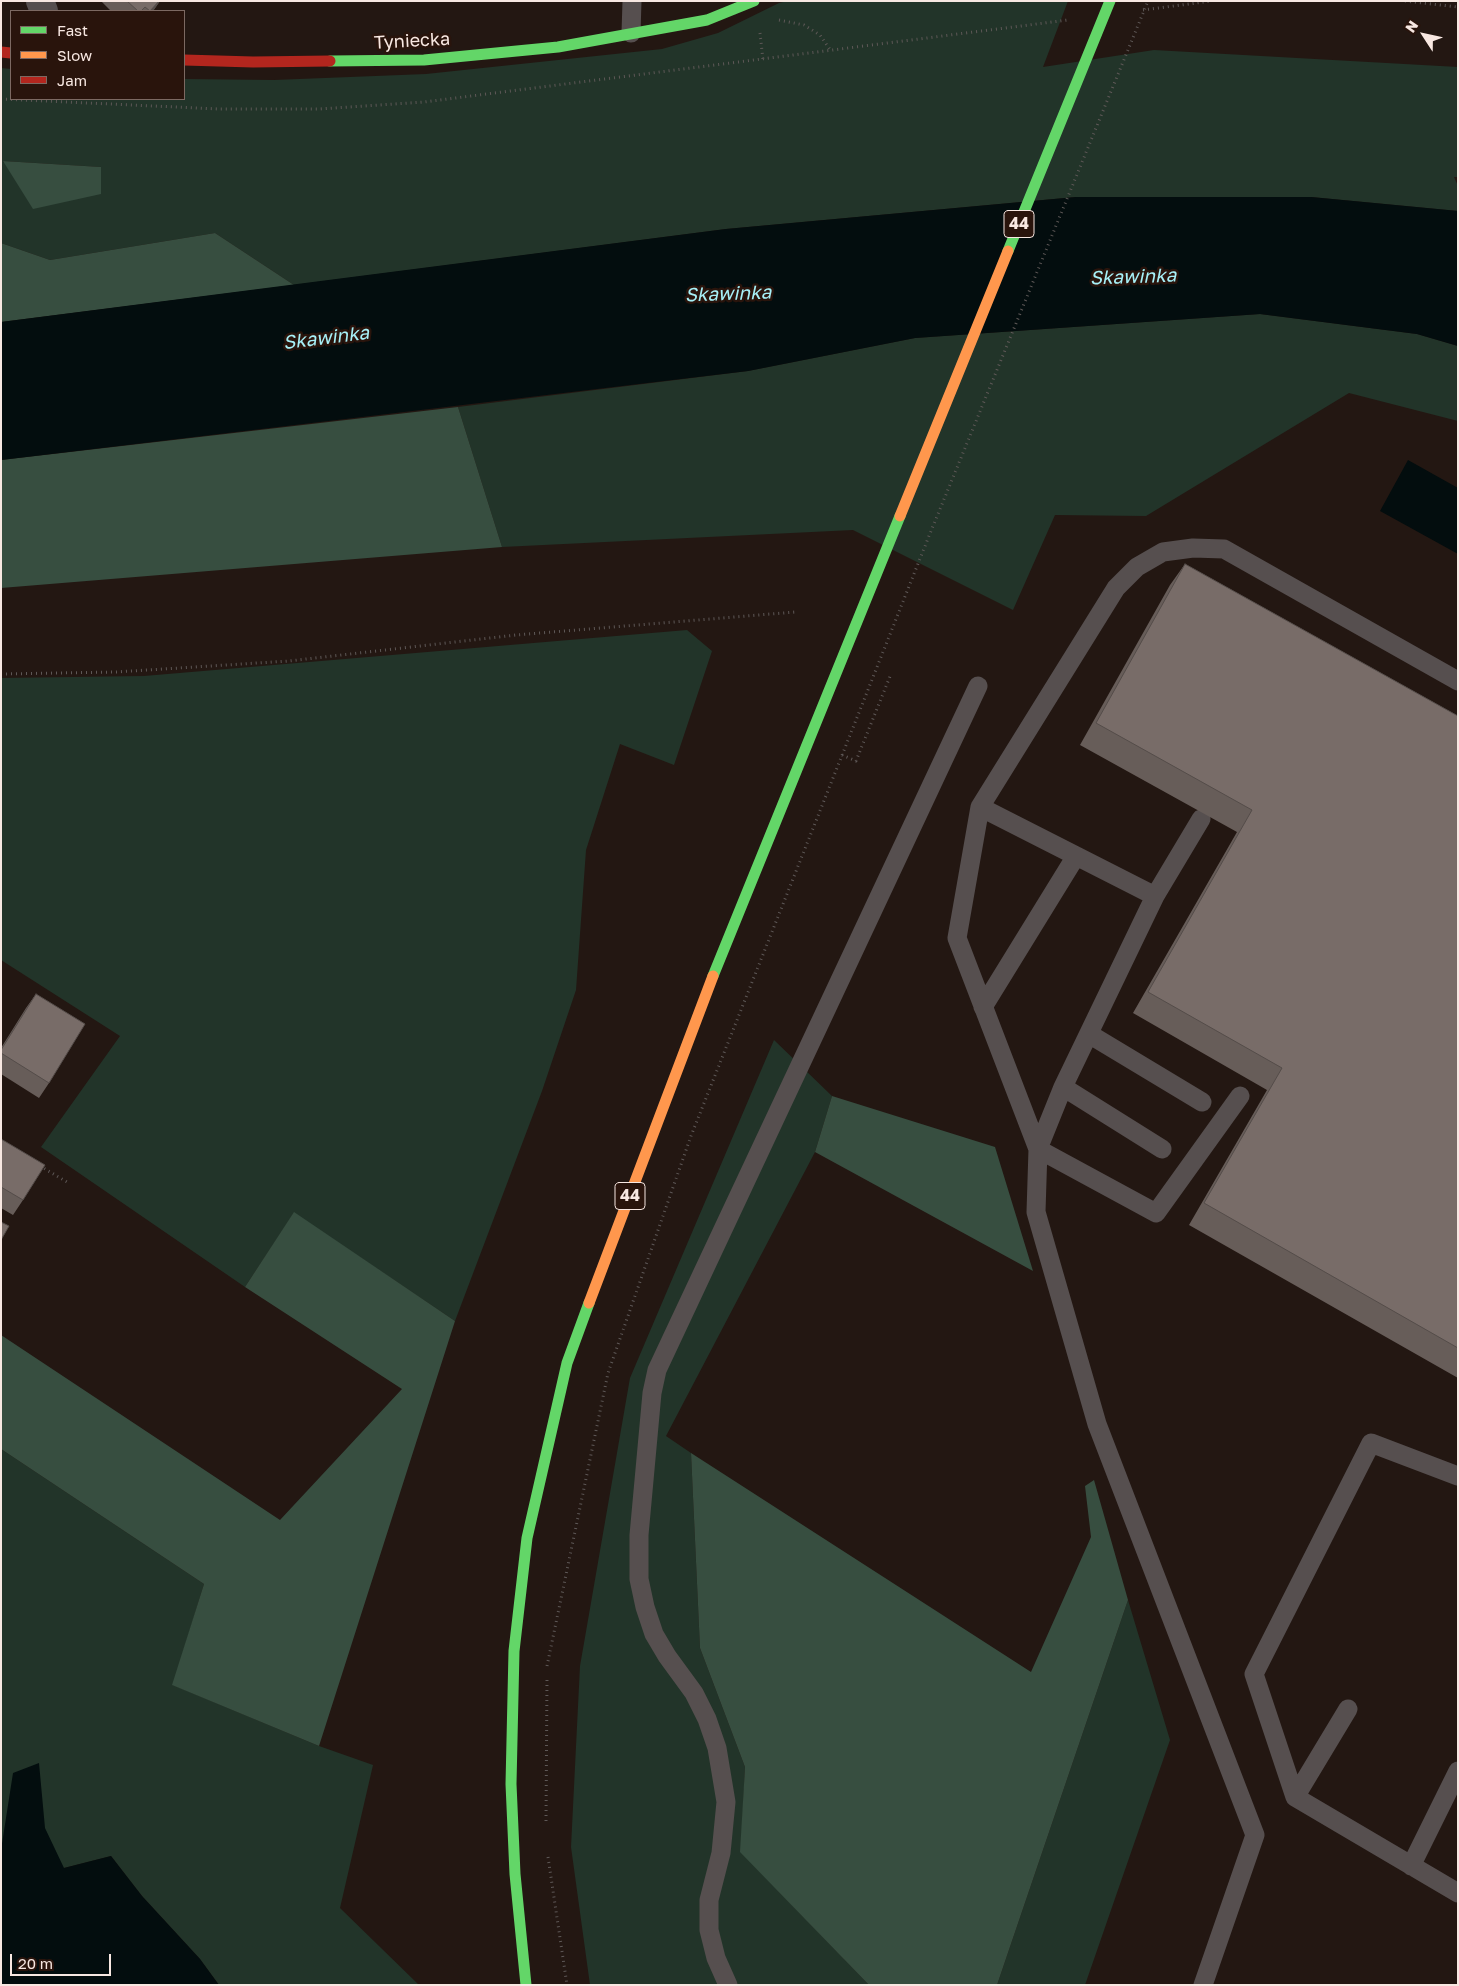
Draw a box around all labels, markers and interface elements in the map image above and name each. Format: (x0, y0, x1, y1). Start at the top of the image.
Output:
legend (10, 10, 185, 100)
north arrow (1399, 10, 1449, 60)
text: N (1401, 17, 1421, 35)
text: Fast (57, 21, 88, 39)
street label: Tyniecka (373, 28, 451, 54)
text: Slow (57, 46, 92, 64)
text: Jam (57, 71, 87, 89)
road number: 44 (1004, 210, 1034, 238)
water label: Skawinka (1089, 264, 1177, 290)
water label: Skawinka (684, 281, 772, 307)
water label: Skawinka (282, 321, 370, 355)
road number: 44 (615, 1182, 645, 1210)
scale bar (12, 1944, 114, 1976)
text: 20 m (18, 1954, 53, 1972)

